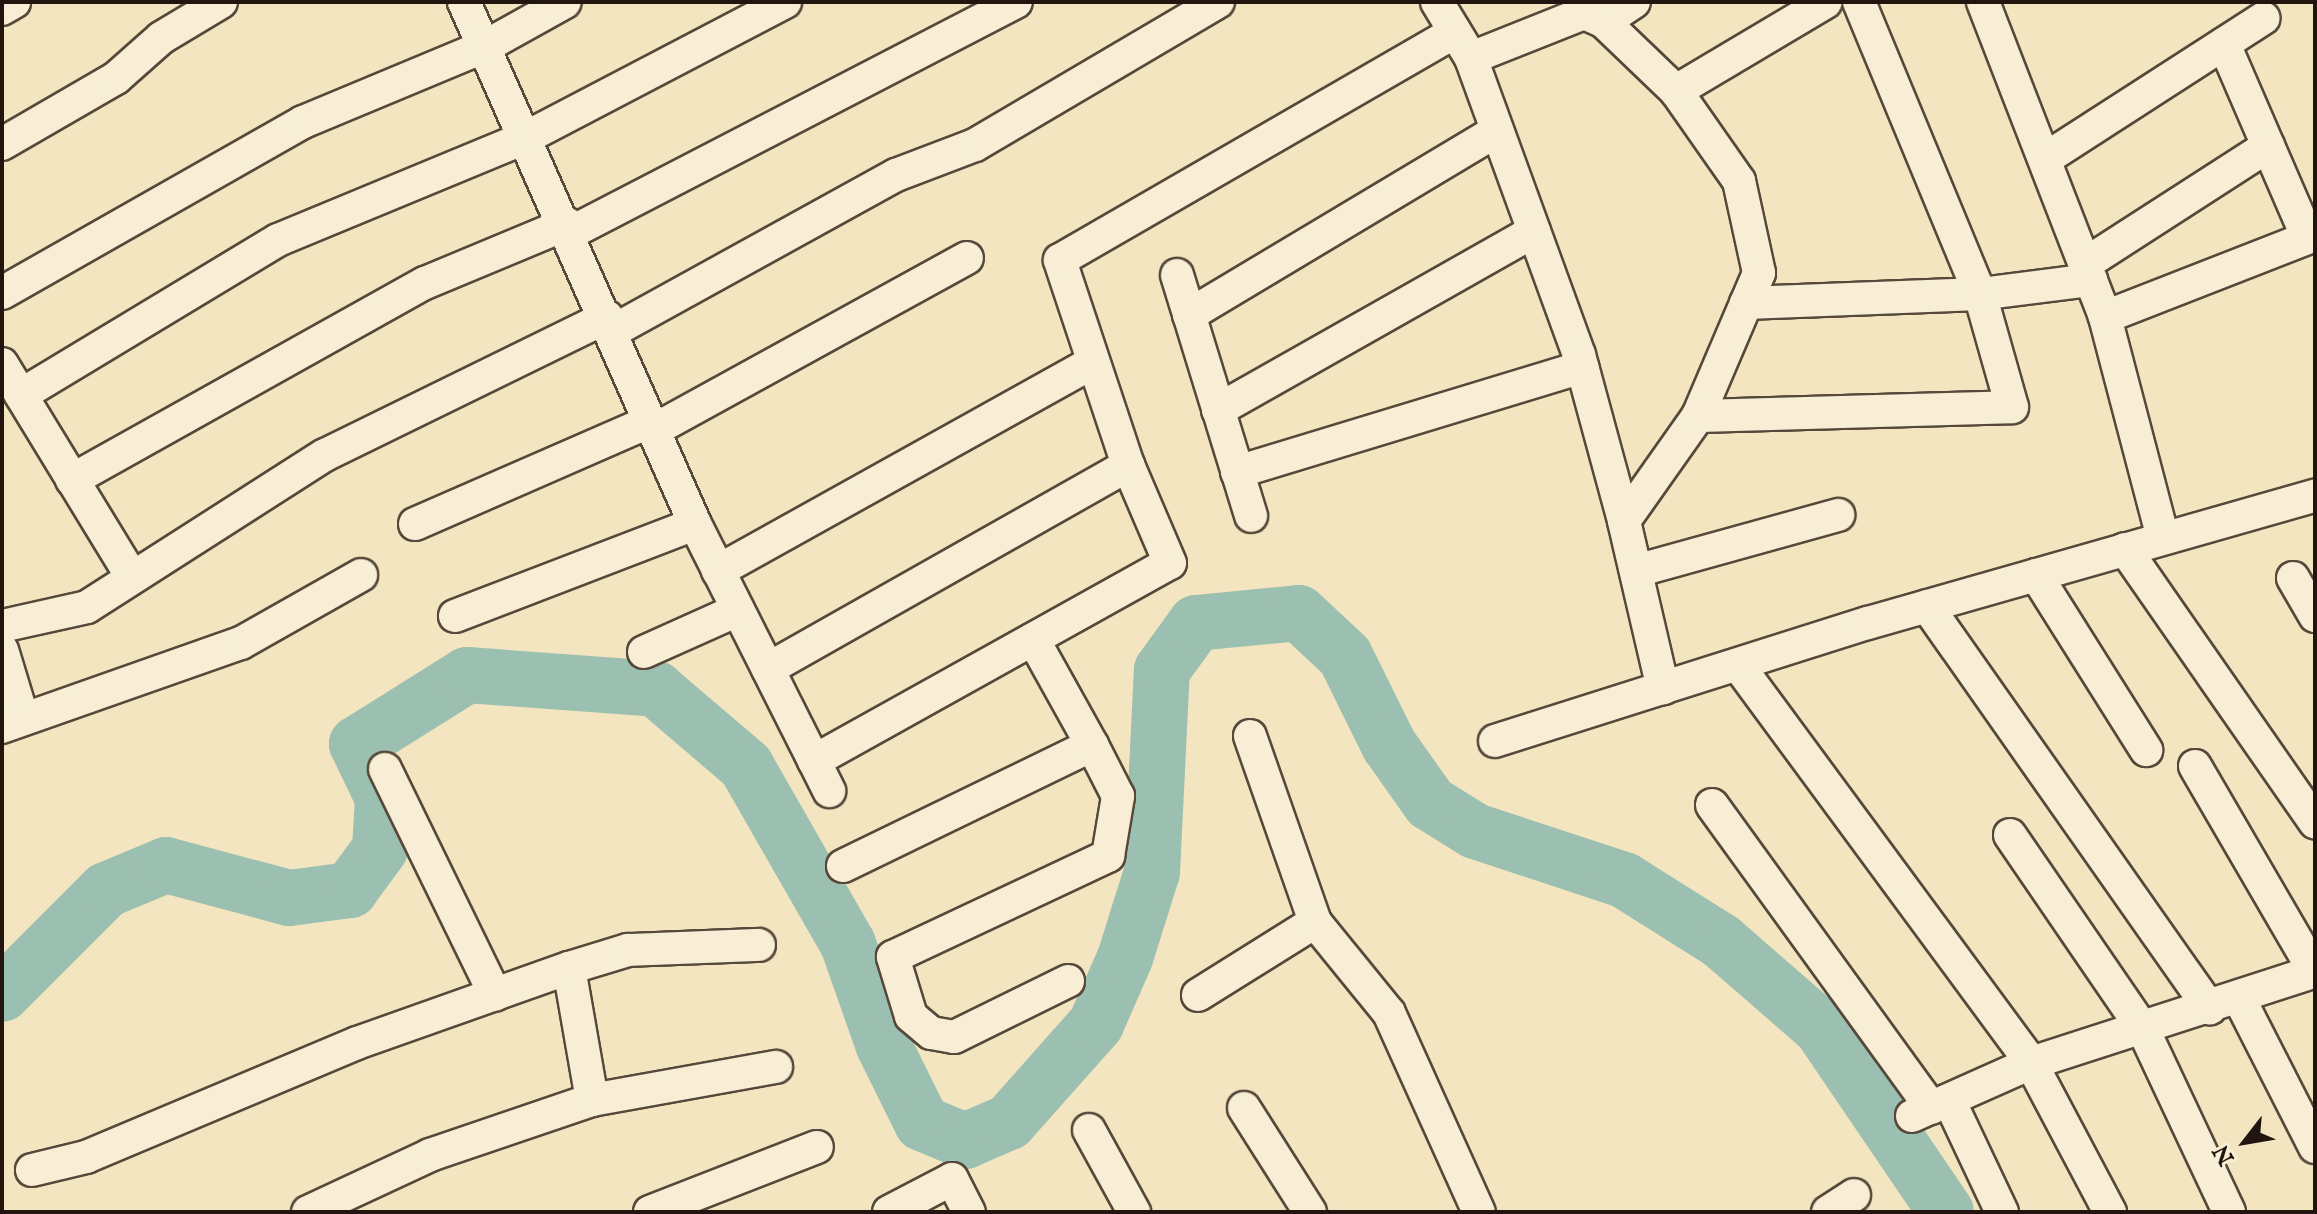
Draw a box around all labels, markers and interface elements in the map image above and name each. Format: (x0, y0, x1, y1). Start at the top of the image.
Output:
north arrow (2205, 1102, 2285, 1182)
text: N (2208, 1139, 2241, 1170)

